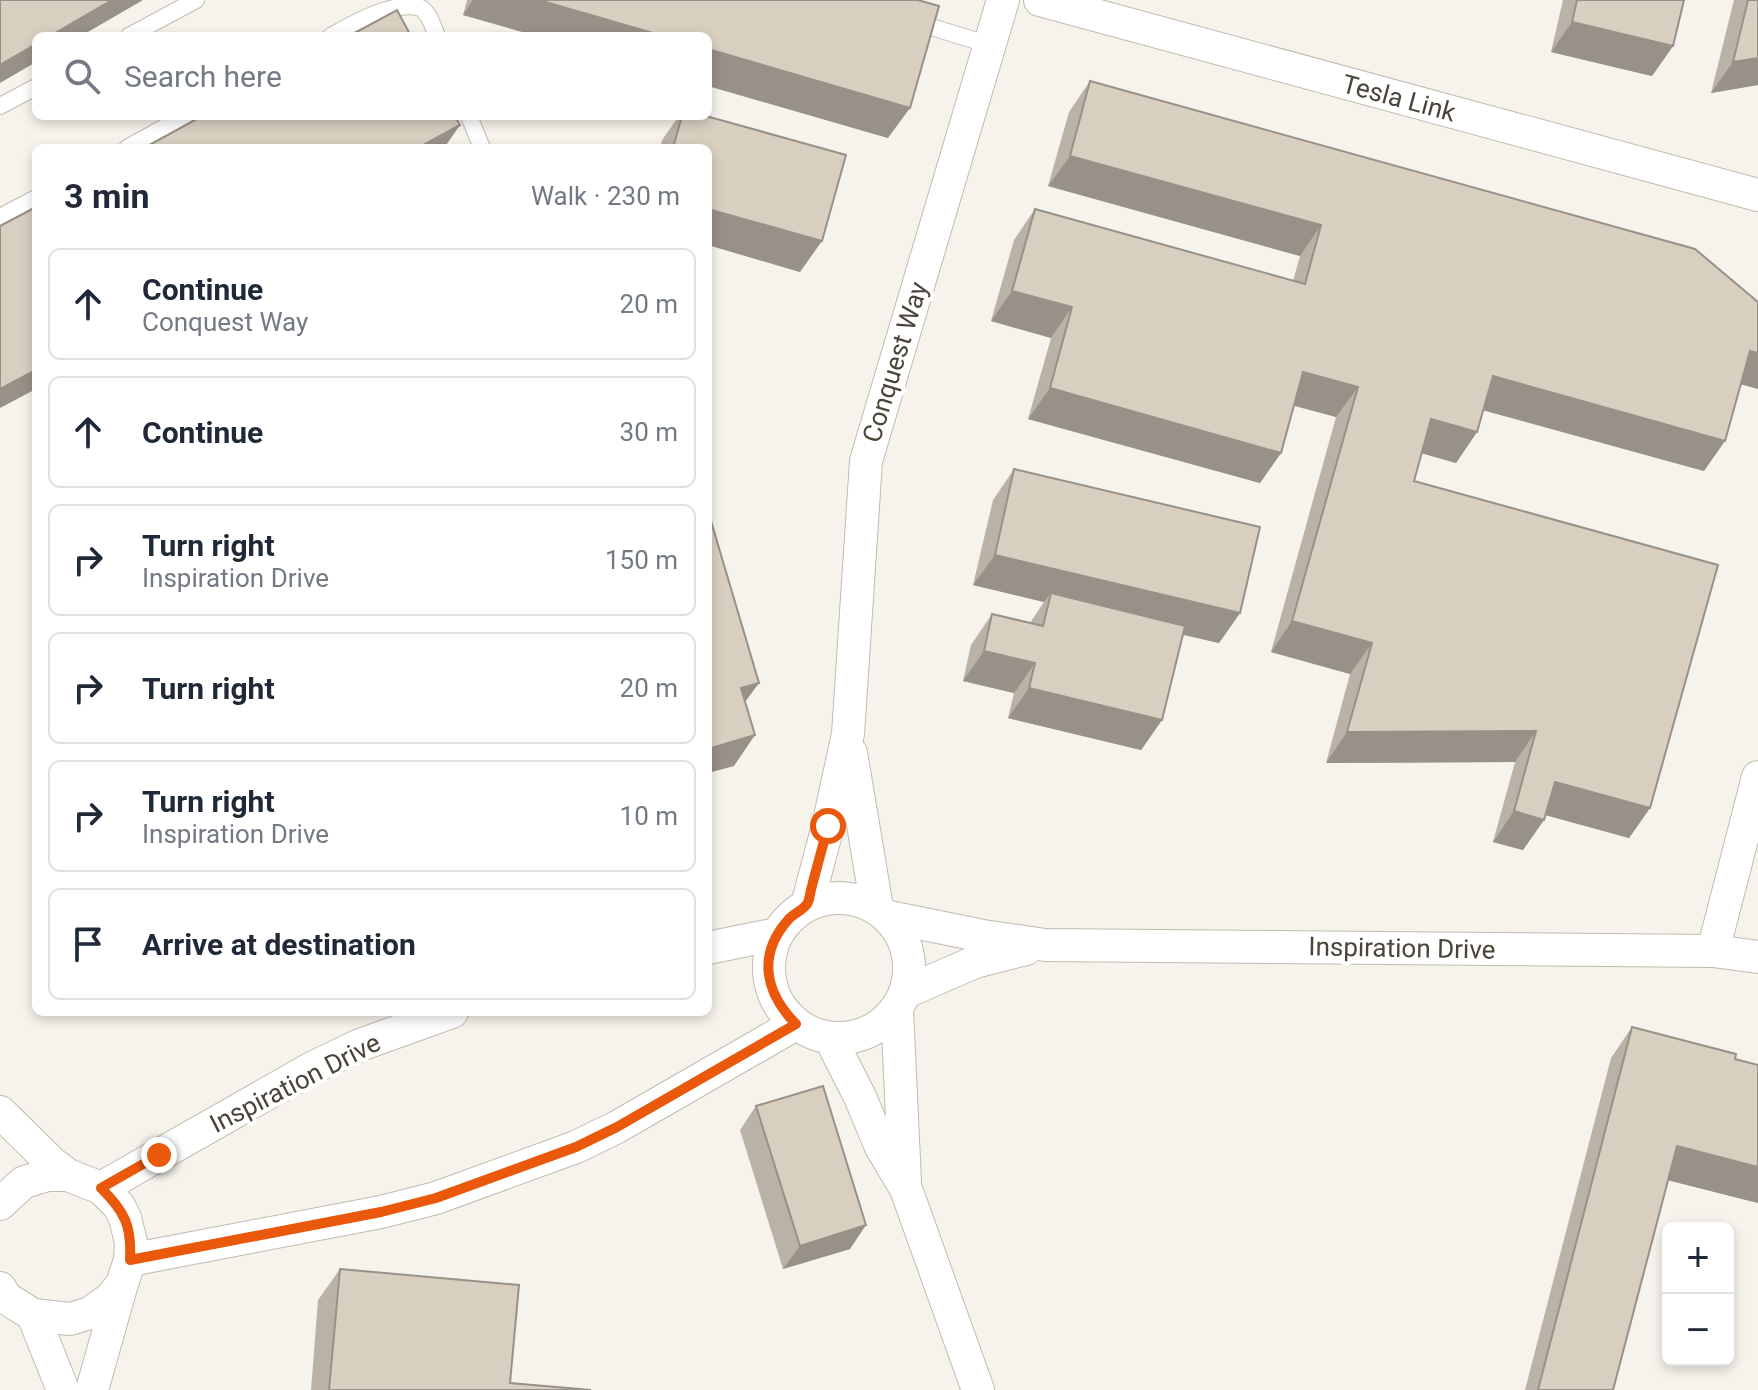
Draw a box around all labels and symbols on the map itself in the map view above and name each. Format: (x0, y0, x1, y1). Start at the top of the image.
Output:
street label: Tesla Link (1339, 68, 1460, 128)
street label: Conquest Way (856, 278, 934, 446)
route start (810, 808, 846, 844)
street label: Inspiration Drive (1308, 931, 1496, 965)
street label: Inspiration Drive (205, 1027, 385, 1139)
route end (141, 1137, 177, 1173)

